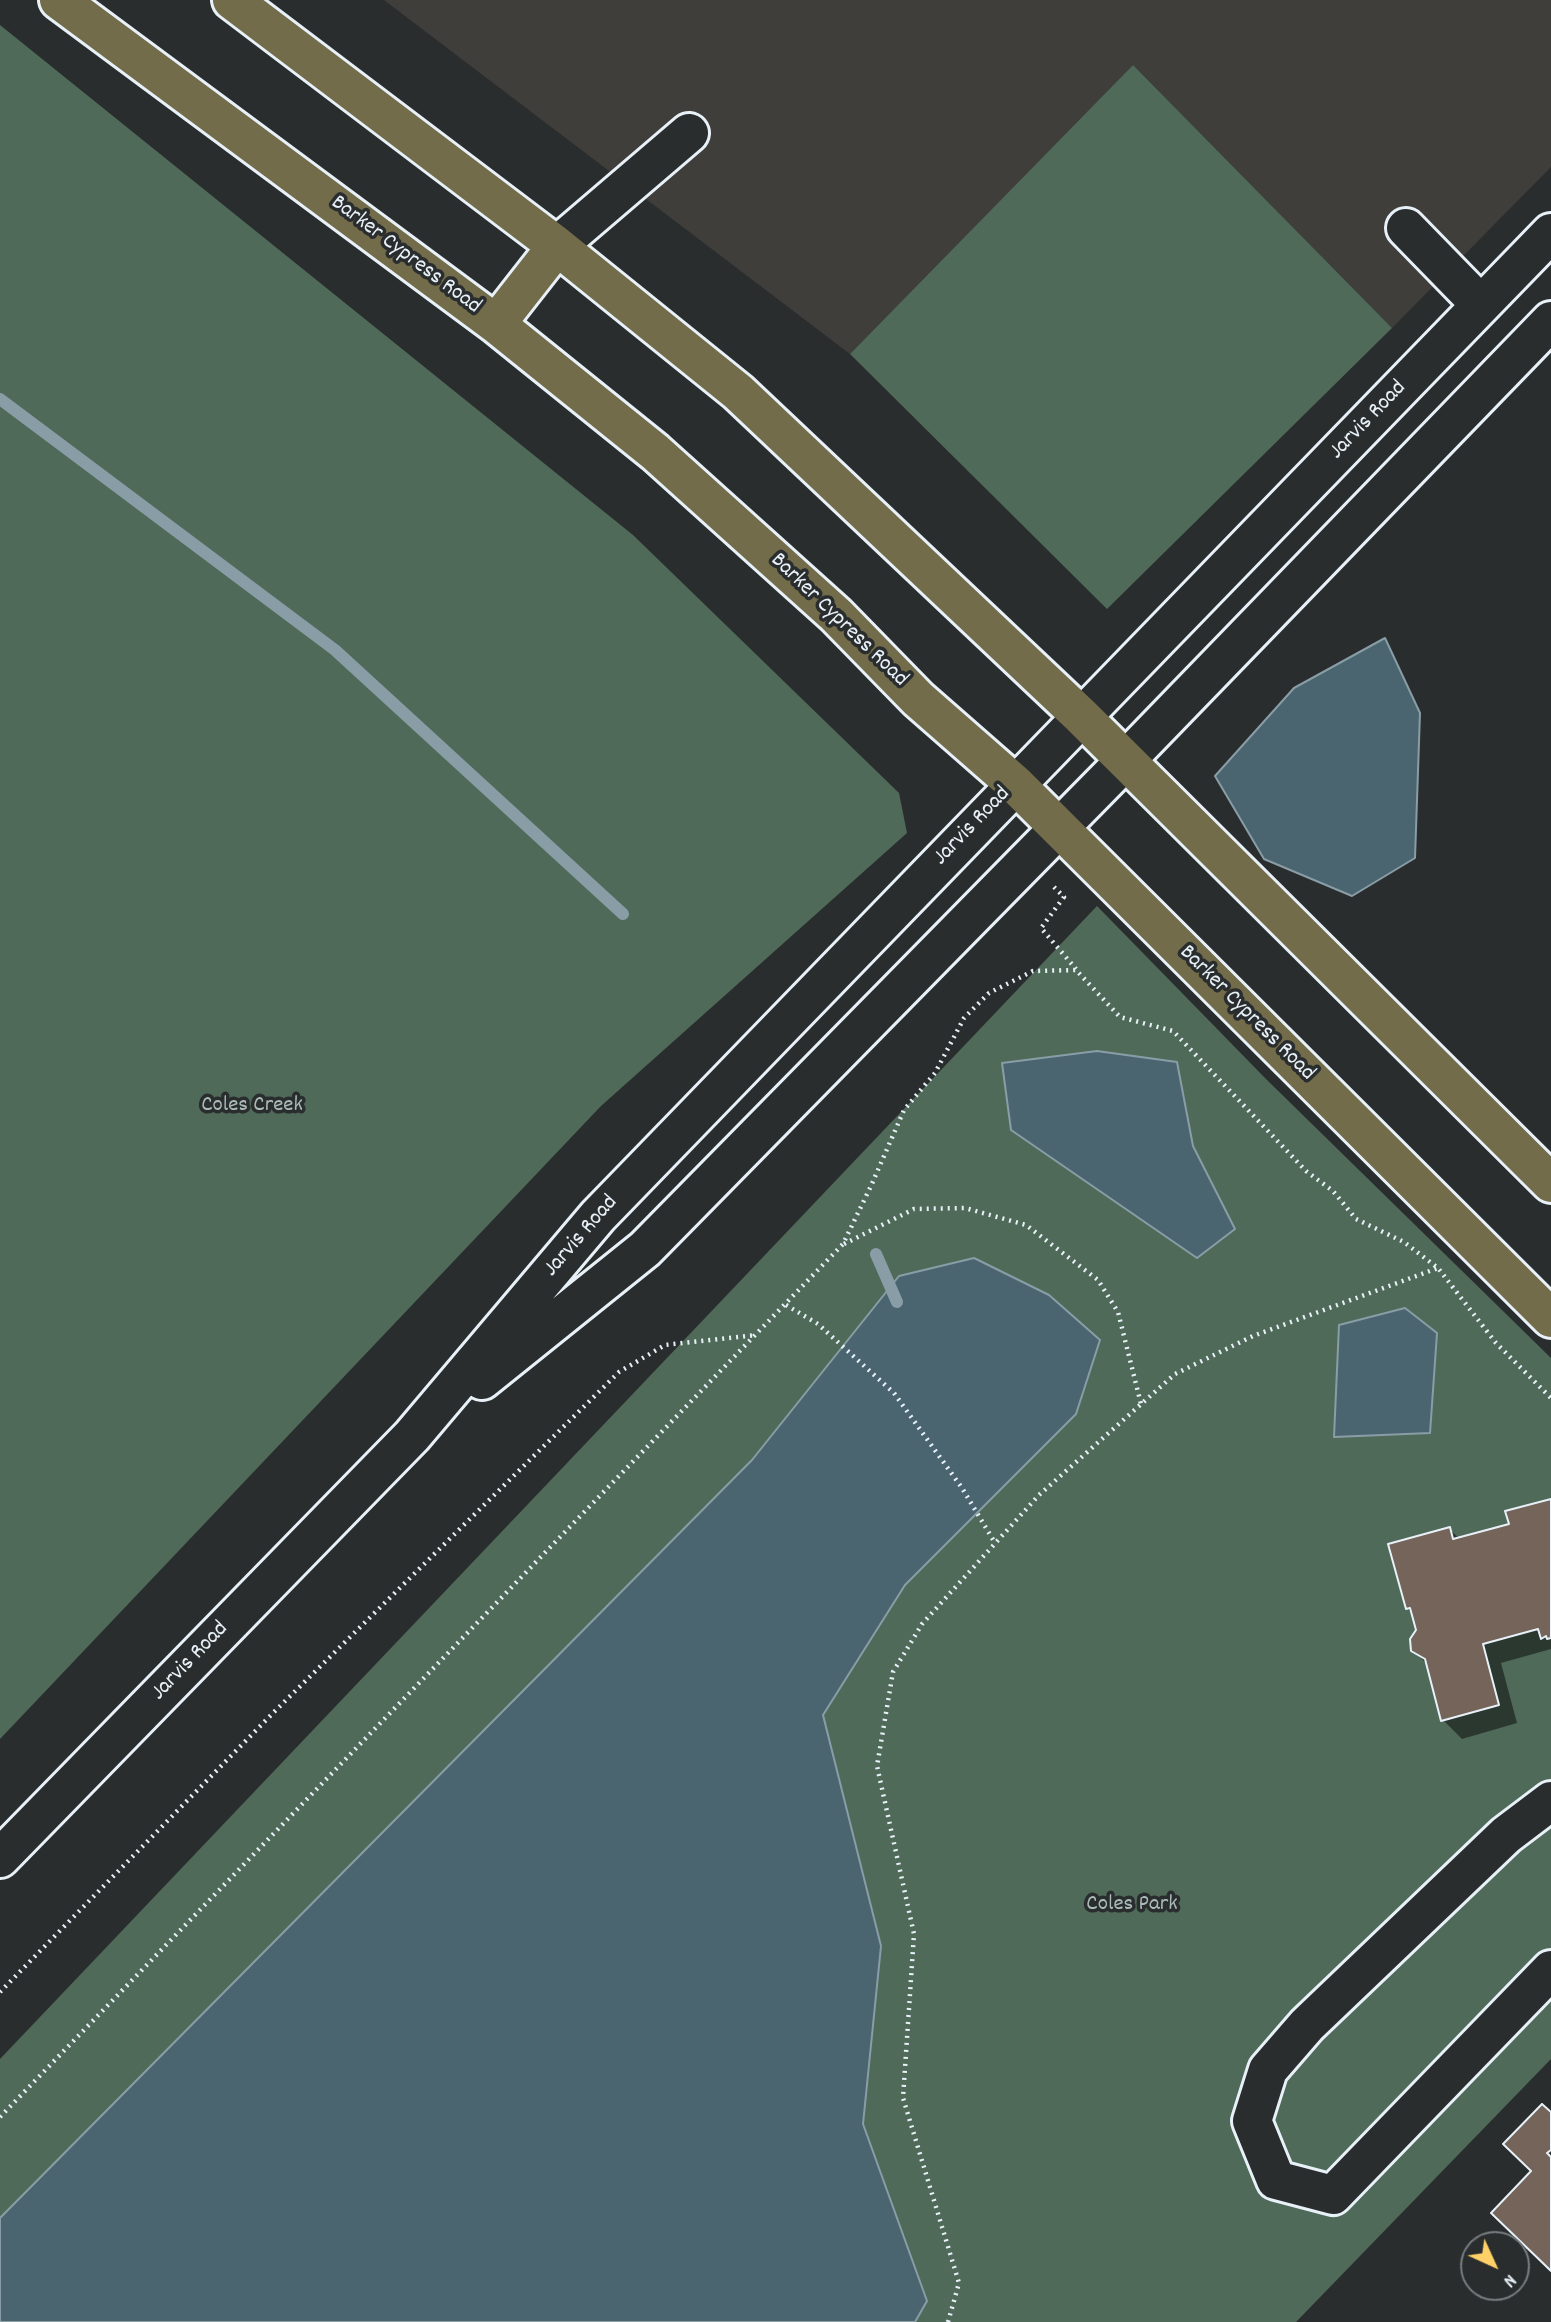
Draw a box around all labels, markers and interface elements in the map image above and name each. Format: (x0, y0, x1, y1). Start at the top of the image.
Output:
street label: Barker Cypress Road (324, 190, 486, 322)
street label: Jarvis Road (1325, 376, 1413, 466)
street label: Barker Cypress Road (763, 548, 913, 694)
street label: Jarvis Road (929, 782, 1017, 872)
street label: Barker Cypress Road (1172, 940, 1320, 1088)
park label: Coles Creek (201, 1093, 303, 1121)
street label: Jarvis Road (539, 1190, 625, 1284)
street label: Jarvis Road (147, 1617, 235, 1707)
park label: Coles Park (1086, 1892, 1178, 1920)
north arrow (1460, 2231, 1530, 2301)
text: N (1496, 2267, 1522, 2293)

